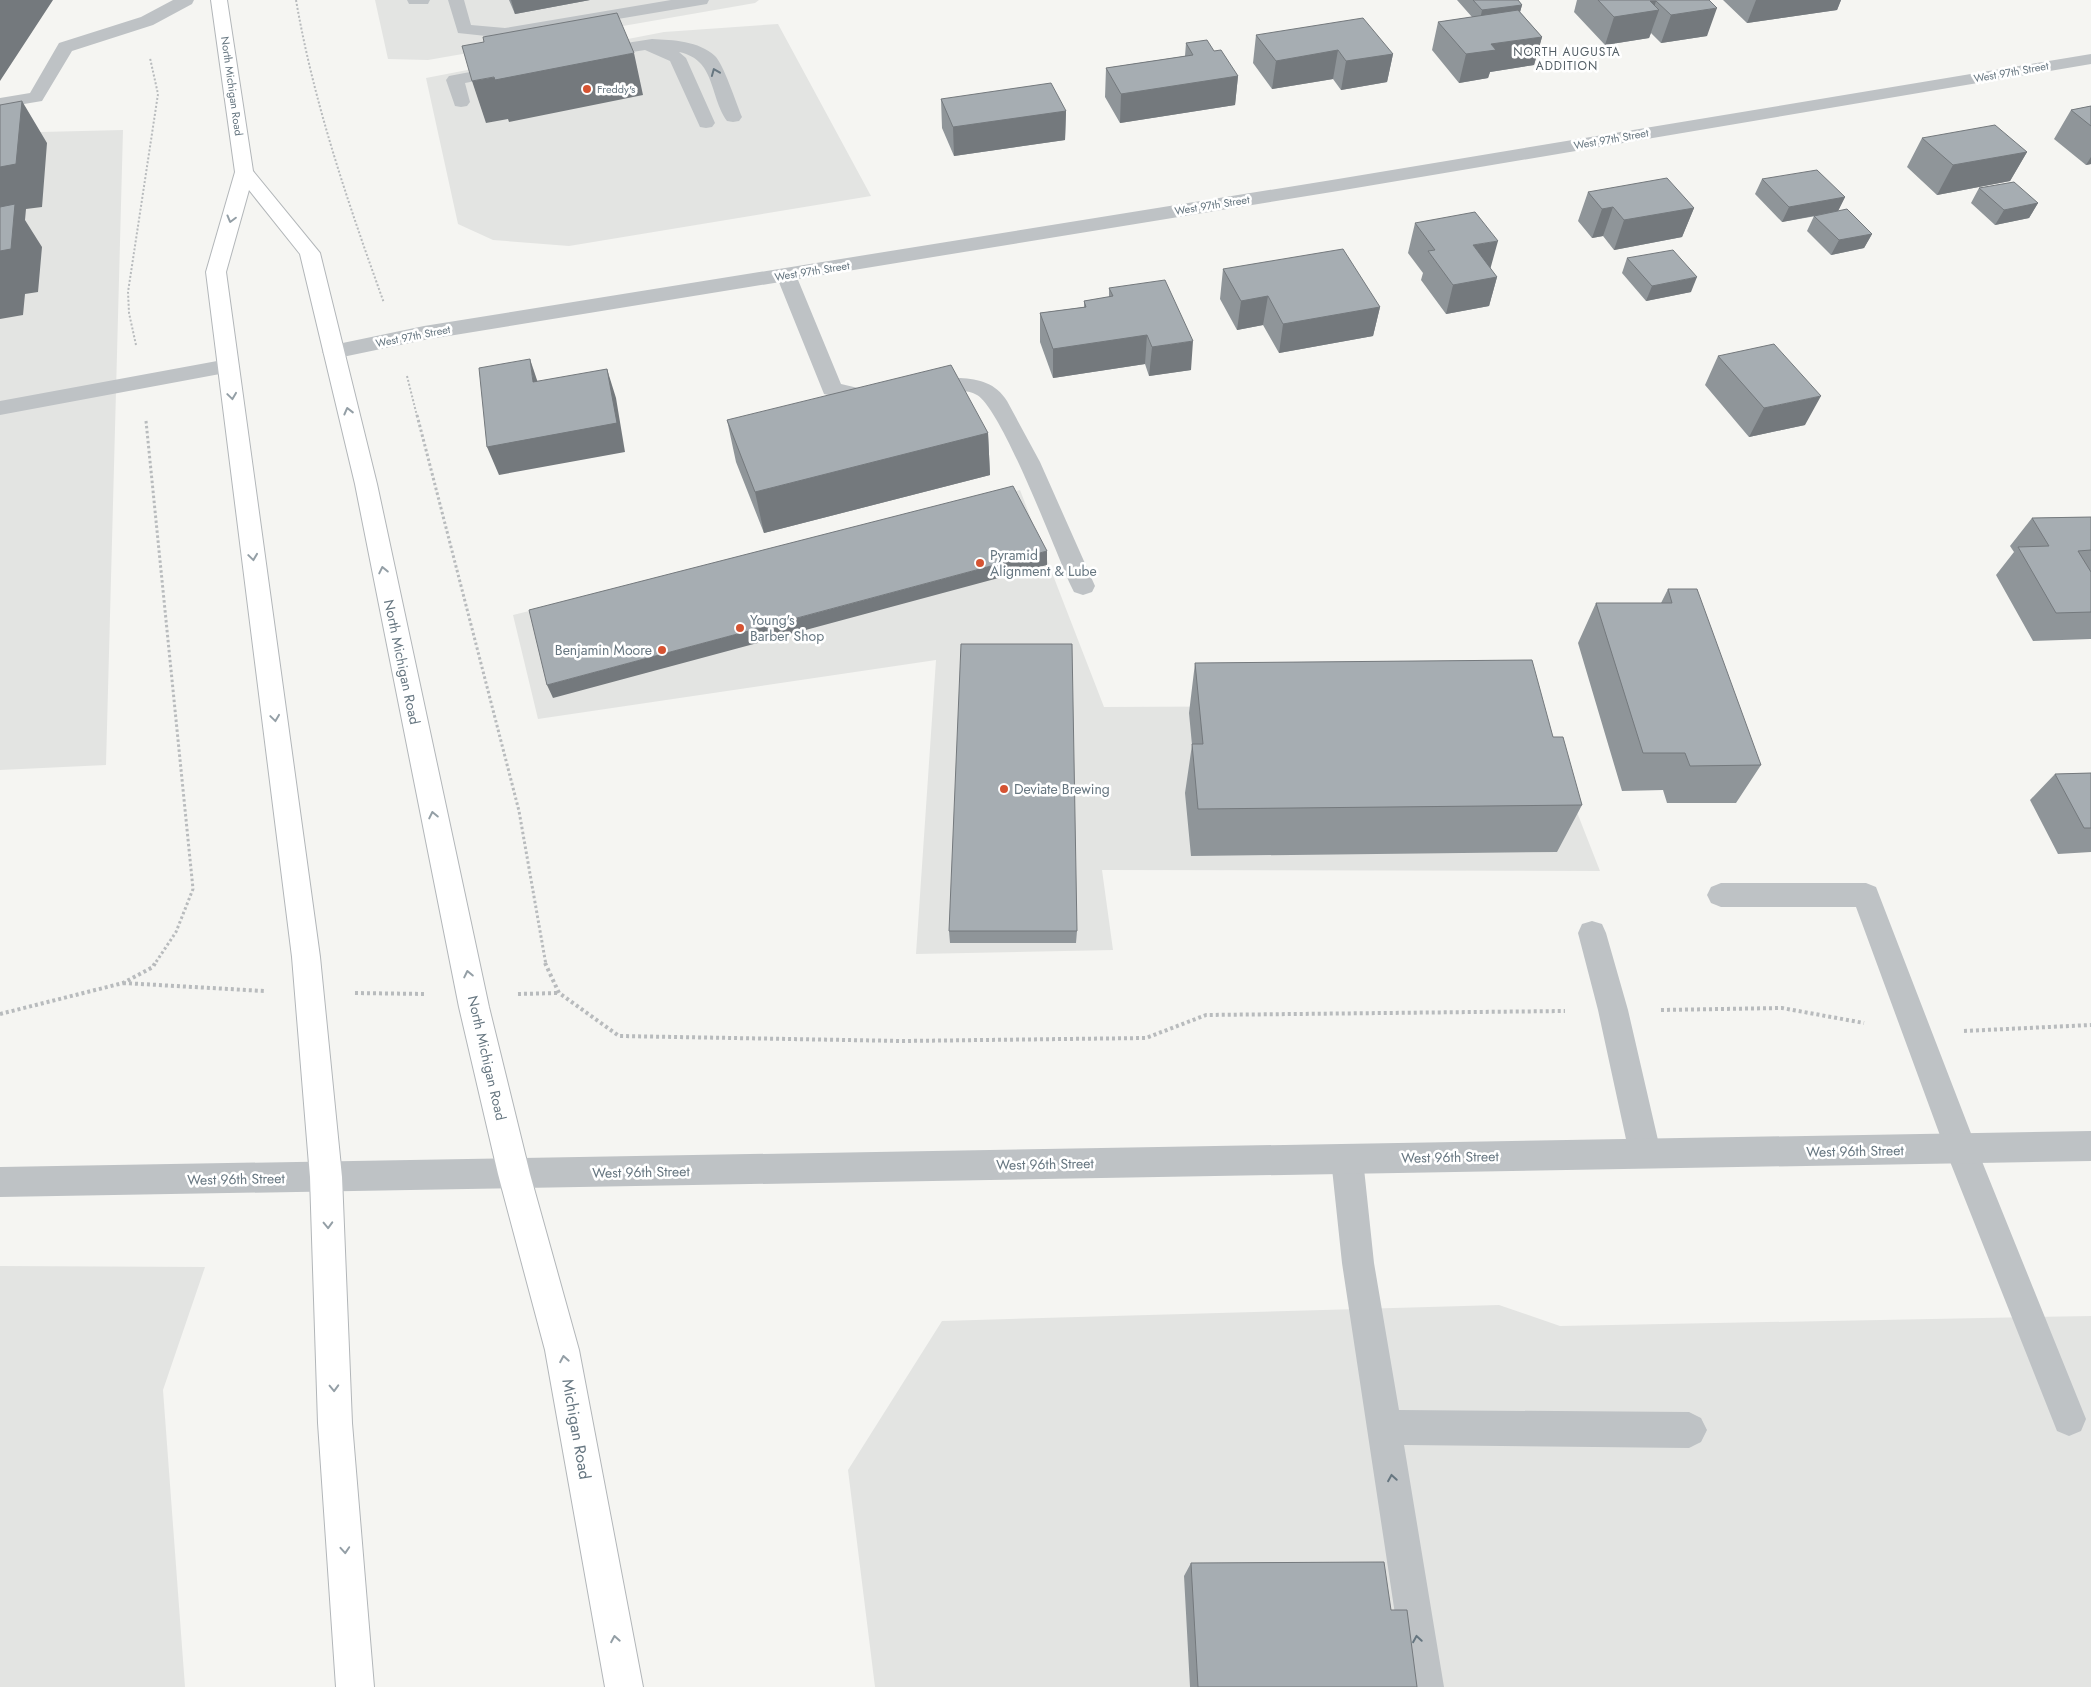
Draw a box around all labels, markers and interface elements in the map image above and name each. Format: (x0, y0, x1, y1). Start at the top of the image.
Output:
street label: North Michigan Road (217, 35, 247, 137)
district label: NORTH AUGUSTA ADDITION (1513, 43, 1621, 75)
street label: West 97th Street (1972, 57, 2050, 86)
one-way arrow (711, 68, 721, 77)
place label: Freddy's (597, 81, 636, 97)
marker: Freddy's (581, 83, 593, 95)
street label: West 97th Street (1572, 124, 1650, 153)
street label: West 97th Street (1173, 191, 1251, 219)
one-way arrow (226, 215, 237, 224)
street label: West 97th Street (773, 257, 851, 285)
street label: West 97th Street (374, 321, 452, 351)
one-way arrow (226, 392, 237, 400)
one-way arrow (343, 408, 353, 416)
place label: Pyramid Alignment & Lube (990, 545, 1097, 581)
one-way arrow (247, 554, 258, 562)
marker: Pyramid Alignment & Lube (974, 557, 986, 569)
one-way arrow (378, 565, 389, 574)
street label: North Michigan Road (379, 598, 425, 726)
place label: Young's Barber Shop (750, 610, 824, 646)
marker: Young's Barber Shop (734, 622, 746, 634)
place label: Benjamin Moore (555, 640, 652, 660)
marker: Benjamin Moore (656, 644, 668, 656)
one-way arrow (269, 715, 280, 723)
place label: Deviate Brewing (1014, 779, 1110, 799)
marker: Deviate Brewing (998, 783, 1010, 795)
one-way arrow (429, 810, 439, 819)
one-way arrow (463, 969, 473, 978)
street label: North Michigan Road (463, 994, 511, 1122)
street label: West 96th Street (1806, 1140, 1905, 1162)
street label: West 96th Street (1401, 1146, 1500, 1168)
street label: West 96th Street (996, 1153, 1095, 1175)
street label: West 96th Street (592, 1161, 691, 1183)
street label: West 96th Street (187, 1168, 286, 1190)
one-way arrow (323, 1222, 333, 1230)
one-way arrow (559, 1354, 569, 1363)
street label: Michigan Road (556, 1377, 597, 1481)
one-way arrow (329, 1384, 339, 1392)
one-way arrow (1388, 1474, 1398, 1483)
one-way arrow (339, 1546, 350, 1554)
one-way arrow (1413, 1634, 1423, 1643)
one-way arrow (610, 1635, 621, 1643)

